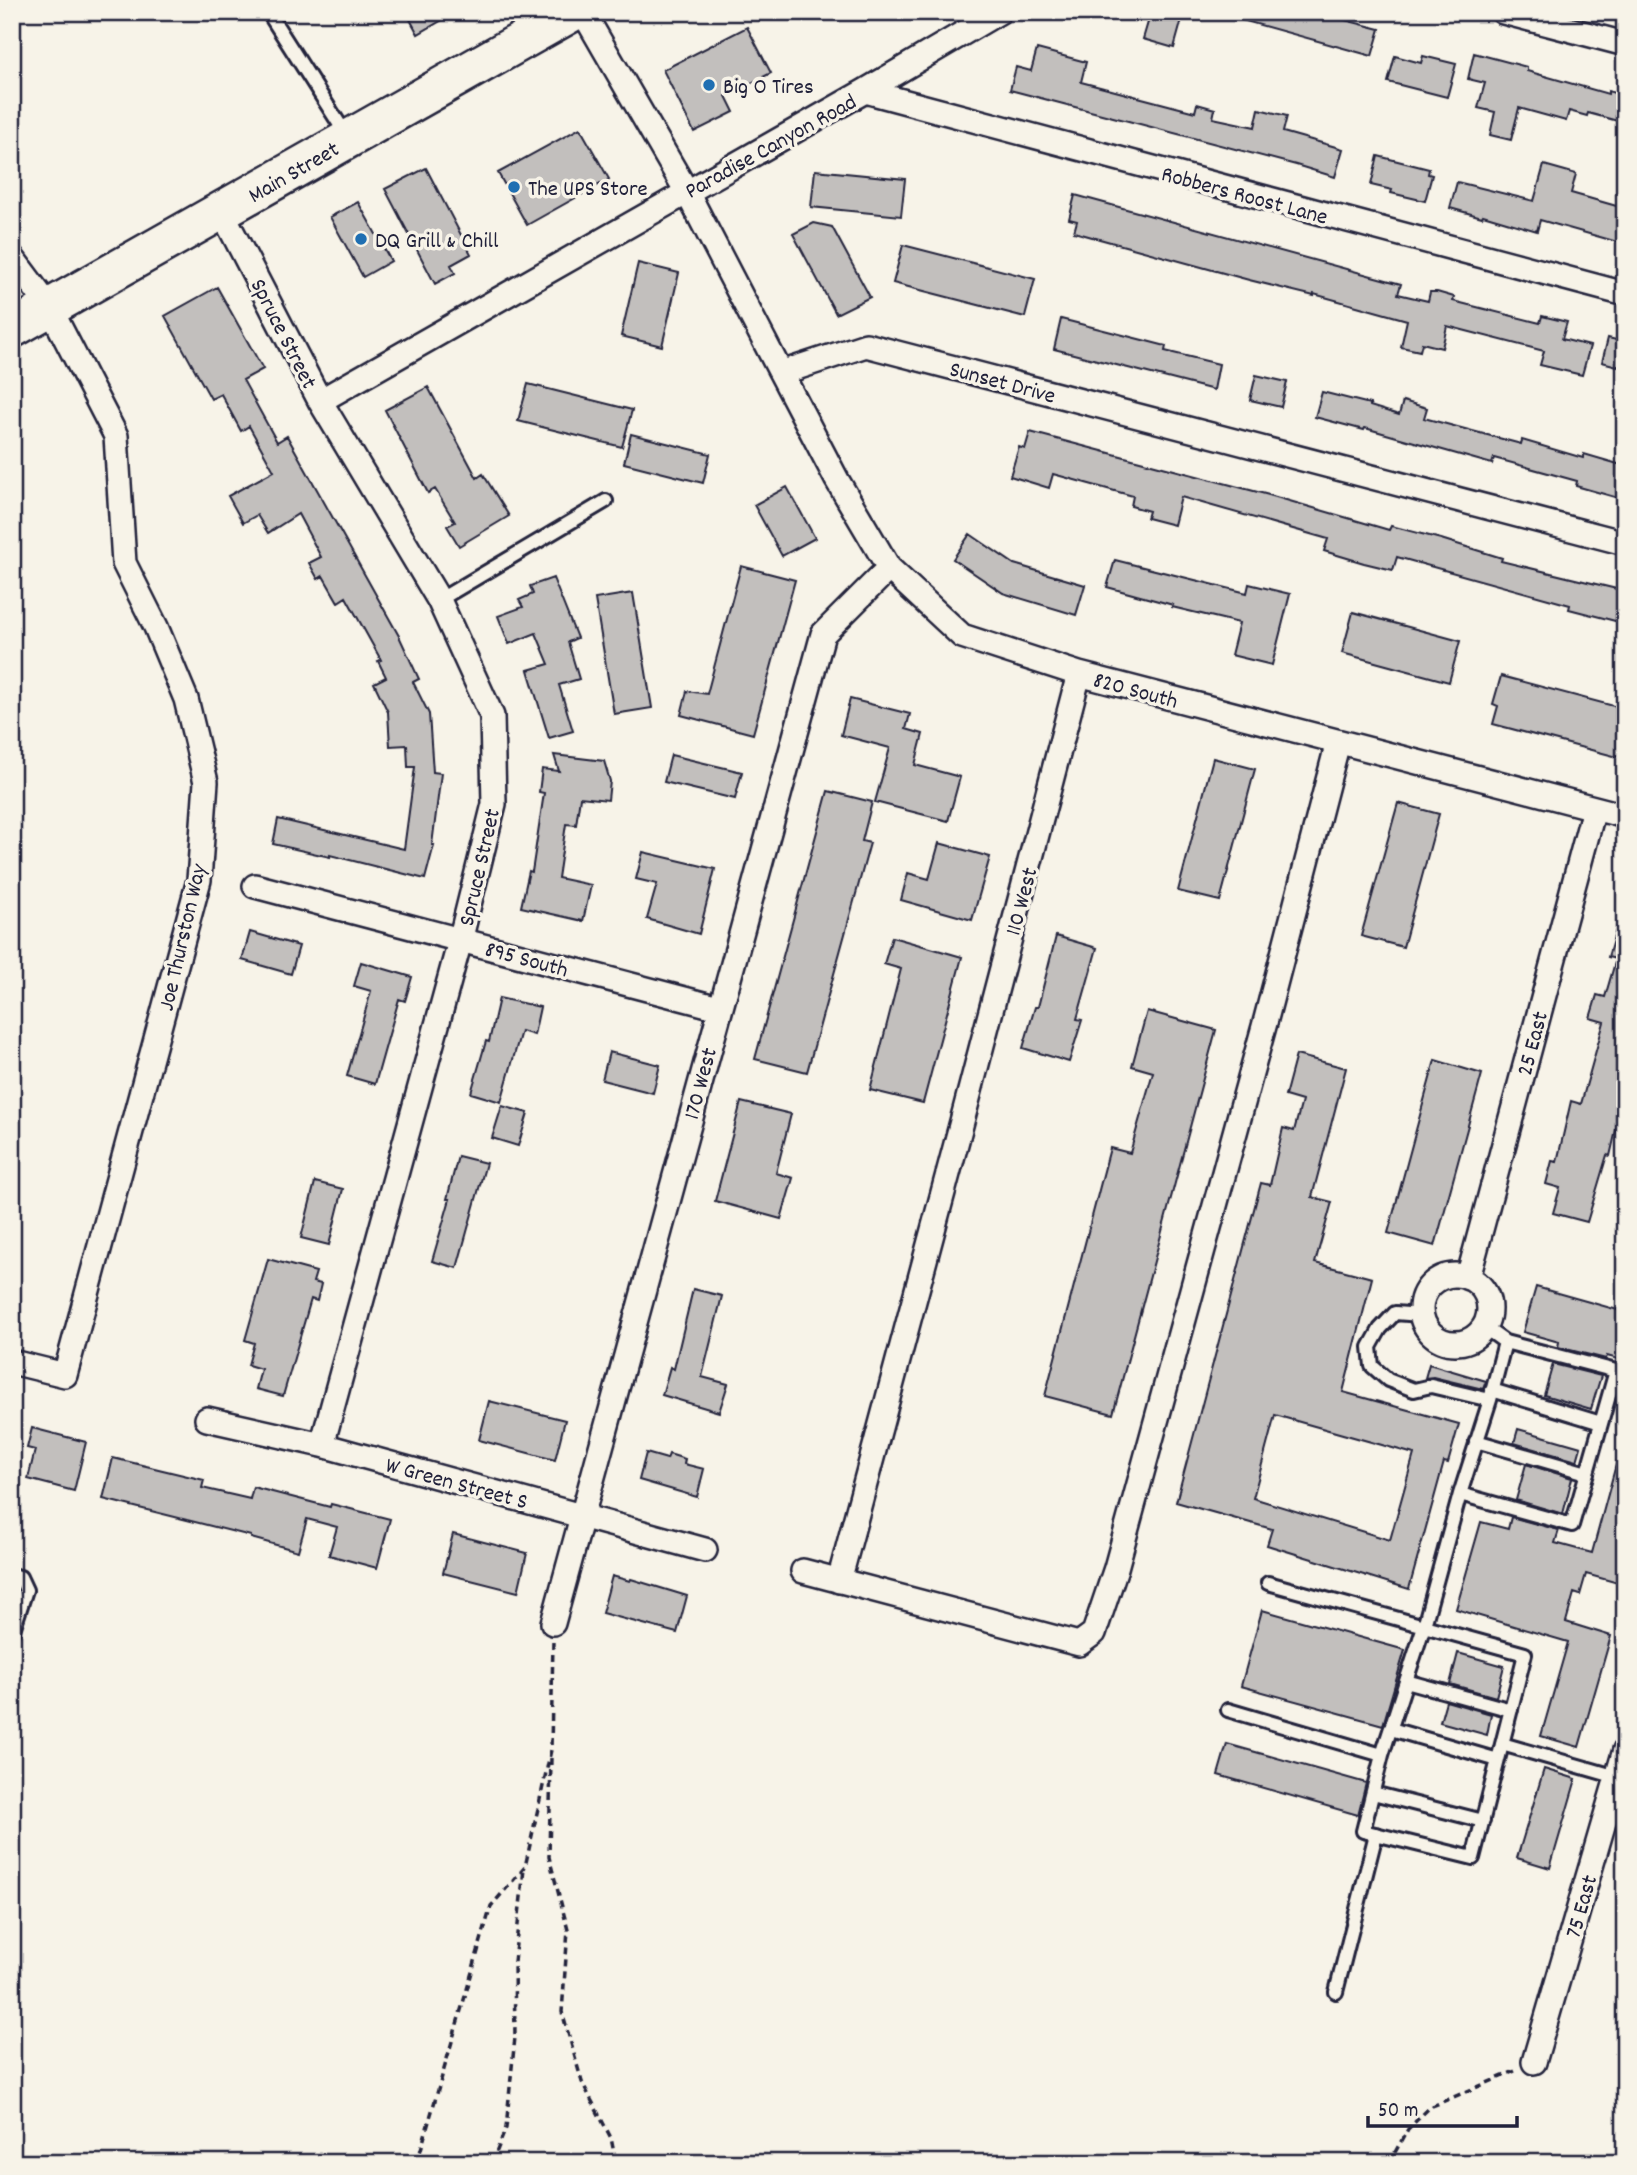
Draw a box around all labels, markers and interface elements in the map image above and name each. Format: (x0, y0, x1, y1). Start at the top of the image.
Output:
place label: Big O Tires (723, 72, 814, 105)
marker: Big O Tires (701, 77, 717, 93)
street label: Paradise Canyon Road (680, 87, 864, 209)
street label: Main Street (243, 135, 346, 213)
street label: Robbers Roost Lane (1157, 159, 1331, 235)
place label: The UPS Store (528, 174, 648, 207)
marker: The UPS Store (506, 179, 522, 195)
place label: DQ Grill & Chill (375, 226, 499, 259)
marker: DQ Grill & Chill (353, 231, 369, 247)
street label: Spruce Street (240, 274, 324, 395)
street label: Sunset Drive (945, 354, 1059, 414)
street label: 820 South (1089, 665, 1181, 719)
street label: Spruce Street (452, 806, 511, 930)
street label: Joe Thurston Way (151, 860, 217, 1014)
street label: 110 West (998, 864, 1048, 940)
street label: 895 South (481, 934, 571, 988)
street label: 25 East (1510, 1008, 1559, 1080)
street label: 170 West (677, 1044, 728, 1124)
street label: W Green Street S (381, 1451, 531, 1520)
street label: 75 East (1559, 1872, 1608, 1942)
scale bar (1368, 2084, 1516, 2128)
text: 50 m (1378, 2097, 1418, 2127)

